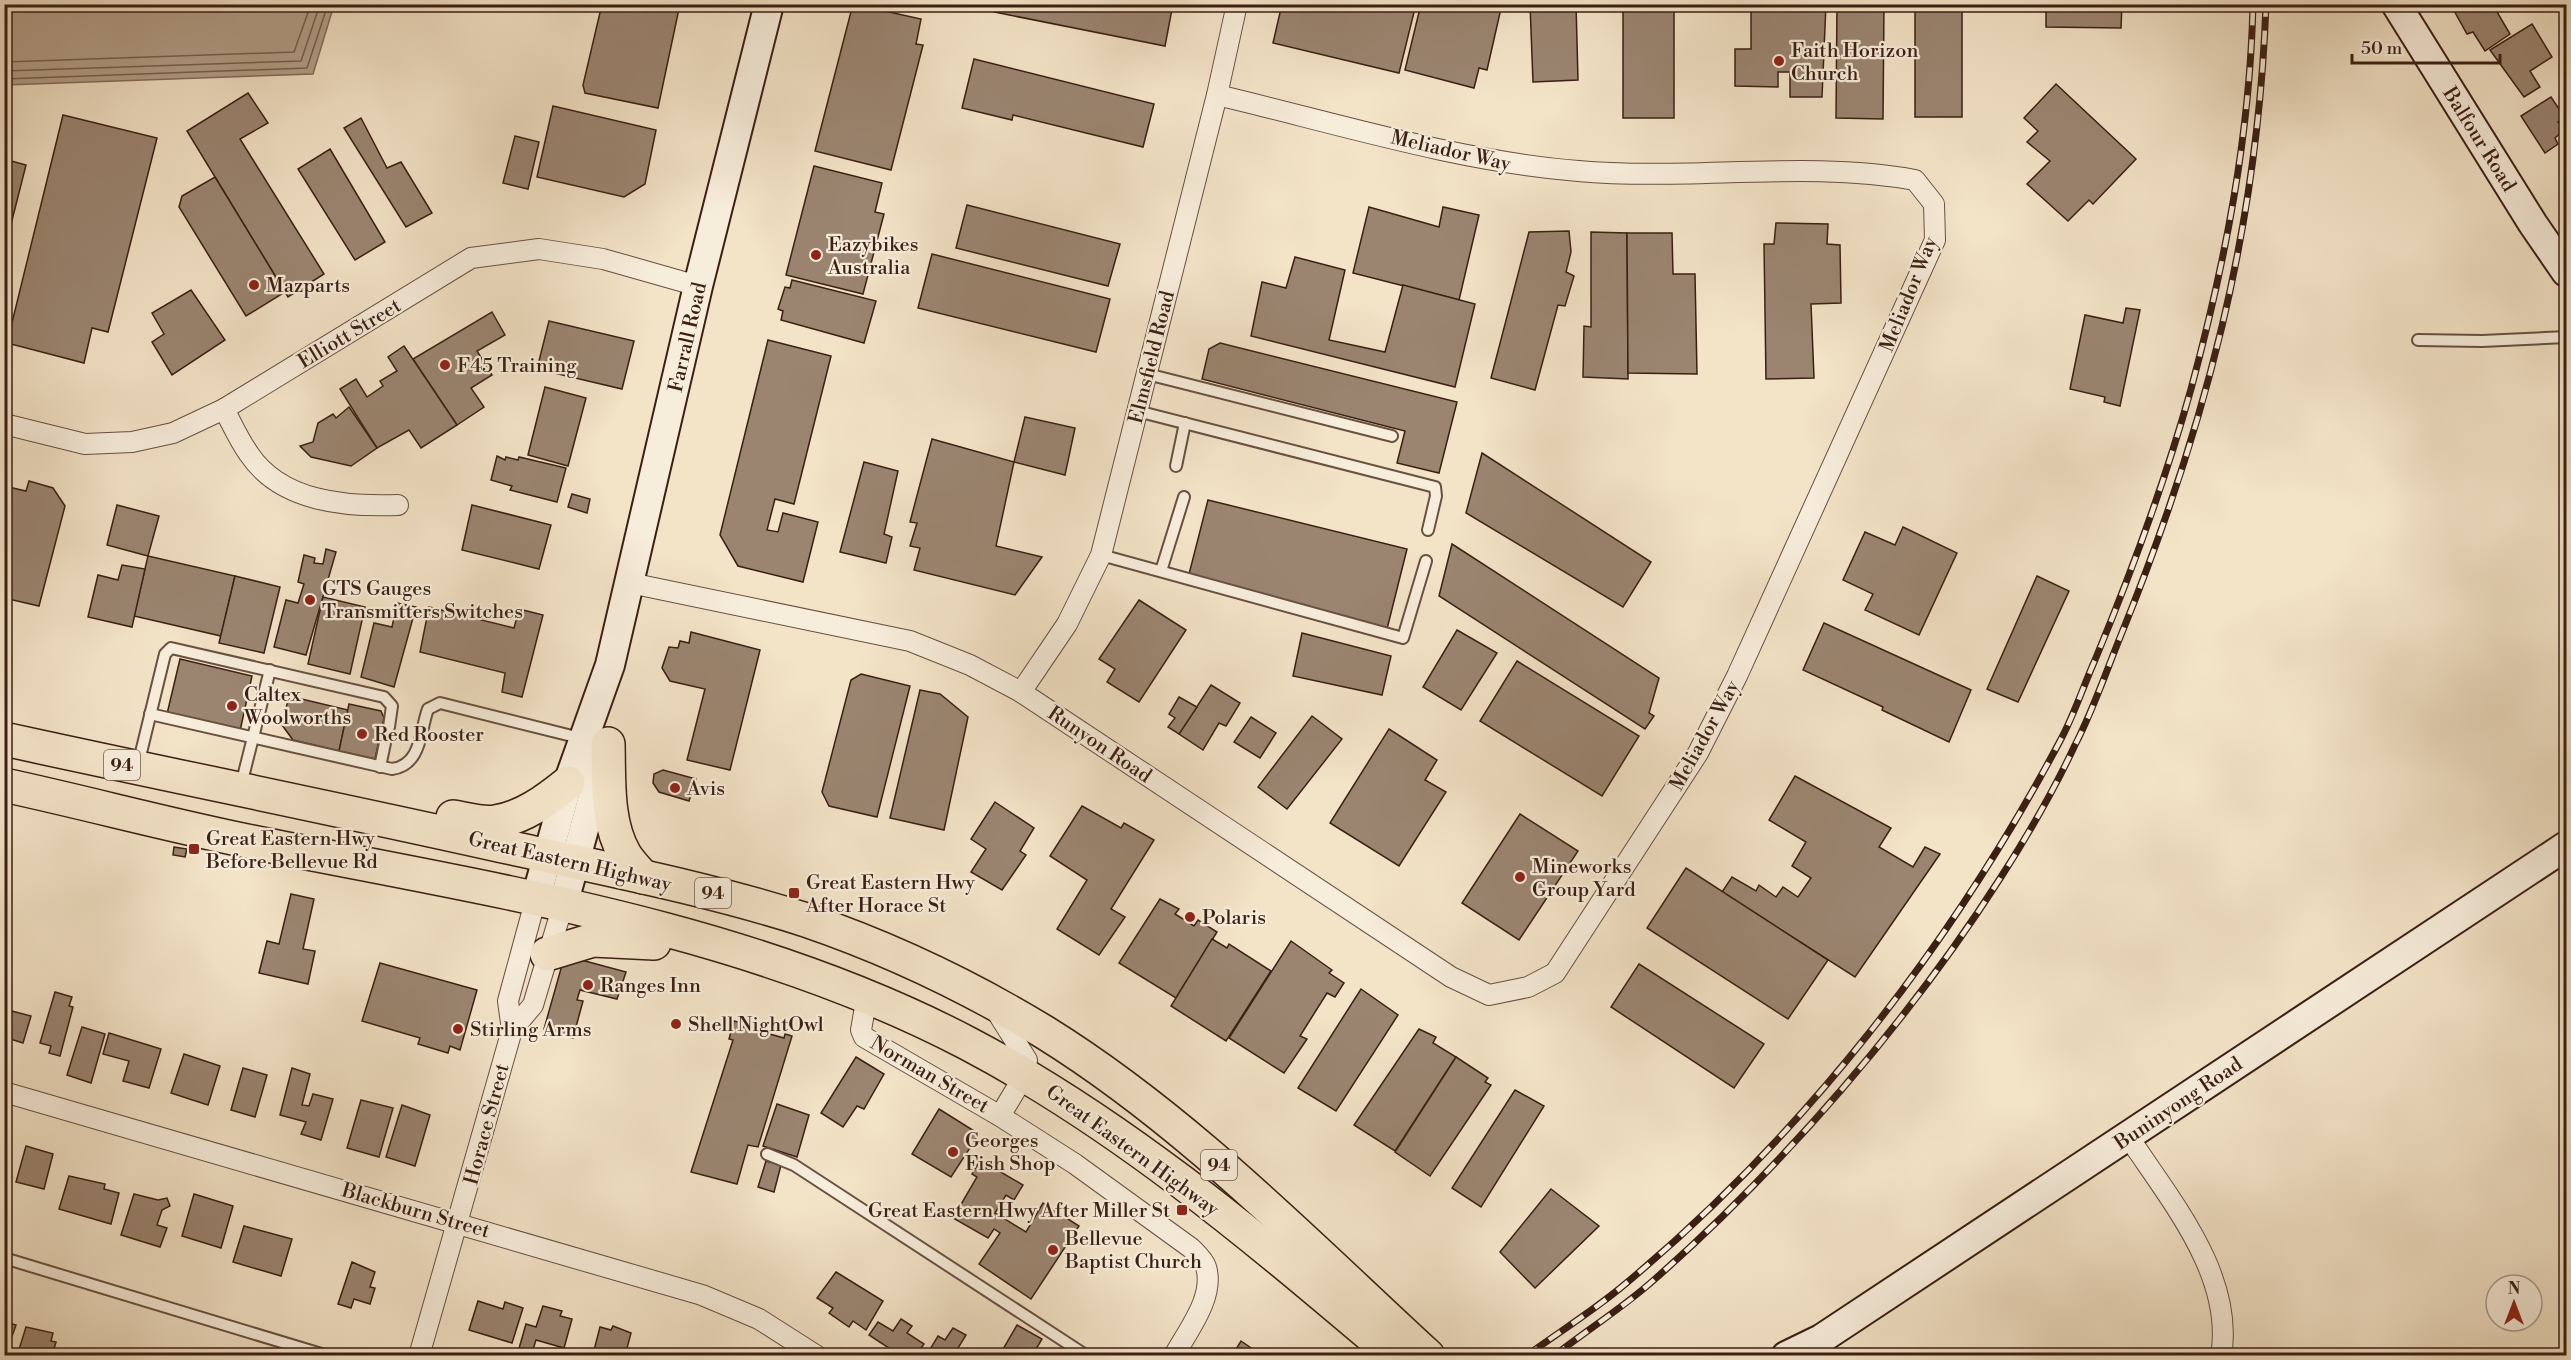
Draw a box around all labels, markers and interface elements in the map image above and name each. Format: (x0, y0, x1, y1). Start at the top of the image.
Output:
scale bar (2352, 27, 2500, 65)
text: 50 m (2361, 37, 2403, 60)
place label: Faith Horizon Church (1791, 39, 1918, 87)
marker: Faith Horizon Church (1772, 54, 1786, 68)
street label: Balfour Road (2436, 82, 2521, 197)
street label: Meliador Way (1388, 126, 1513, 177)
place label: Eazybikes Australia (827, 233, 918, 281)
street label: Meliador Way (1875, 233, 1944, 356)
marker: Eazybikes Australia (809, 248, 823, 262)
place label: Mazparts (266, 274, 350, 299)
marker: Mazparts (247, 278, 261, 292)
street label: Farrall Road (664, 279, 713, 395)
street label: Elmsfield Road (1124, 288, 1181, 426)
street label: Elliott Street (294, 294, 406, 375)
place label: F45 Training (457, 354, 577, 379)
marker: F45 Training (438, 358, 452, 372)
place label: GTS Gauges Transmitters Switches (322, 577, 523, 625)
marker: GTS Gauges Transmitters Switches (303, 593, 317, 607)
street label: Meliador Way (1665, 676, 1746, 795)
place label: Caltex Woolworths (243, 683, 351, 731)
marker: Caltex Woolworths (225, 699, 239, 713)
street label: Runyon Road (1042, 701, 1156, 790)
place label: Red Rooster (374, 723, 484, 748)
marker: Red Rooster (355, 727, 369, 741)
road number: 94 (104, 750, 140, 780)
place label: Avis (686, 777, 725, 802)
marker: Avis (668, 781, 682, 795)
place label: Great Eastern Hwy Before Bellevue Rd (205, 827, 378, 875)
street label: Great Eastern Highway (466, 827, 674, 898)
marker: Great Eastern Hwy Before Bellevue Rd (187, 842, 201, 856)
place label: Mineworks Group Yard (1532, 855, 1636, 903)
marker: Mineworks Group Yard (1513, 870, 1527, 884)
place label: Great Eastern Hwy After Horace St (805, 871, 975, 919)
road number: 94 (695, 878, 731, 908)
marker: Great Eastern Hwy After Horace St (787, 886, 801, 900)
place label: Polaris (1202, 906, 1266, 931)
marker: Polaris (1183, 910, 1197, 924)
place label: Ranges Inn (600, 974, 701, 999)
marker: Ranges Inn (581, 978, 595, 992)
place label: Shell NightOwl (688, 1013, 824, 1038)
marker: Shell NightOwl (669, 1017, 683, 1031)
place label: Stirling Arms (470, 1018, 591, 1043)
marker: Stirling Arms (451, 1022, 465, 1036)
street label: Norman Street (865, 1031, 993, 1119)
street label: Buninyong Road (2109, 1052, 2248, 1157)
street label: Horace Street (459, 1061, 516, 1188)
street label: Great Eastern Highway (1041, 1080, 1224, 1223)
place label: Georges Fish Shop (965, 1129, 1056, 1177)
marker: Georges Fish Shop (946, 1145, 960, 1159)
road number: 94 (1201, 1150, 1237, 1180)
street label: Blackburn Street (338, 1178, 492, 1245)
place label: Great Eastern Hwy After Miller St (868, 1199, 1170, 1224)
marker: Great Eastern Hwy After Miller St (1175, 1203, 1189, 1217)
place label: Bellevue Baptist Church (1064, 1227, 1202, 1275)
marker: Bellevue Baptist Church (1046, 1243, 1060, 1257)
north arrow (2484, 1273, 2544, 1333)
text: N (2508, 1279, 2521, 1299)

